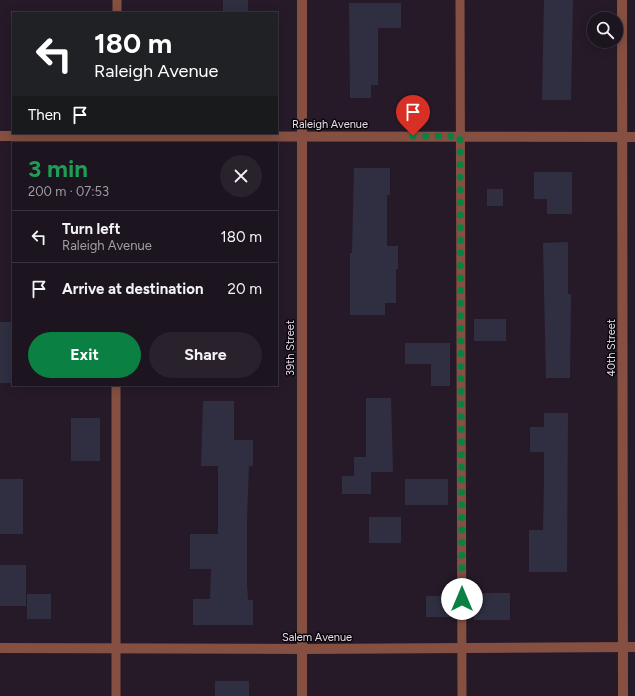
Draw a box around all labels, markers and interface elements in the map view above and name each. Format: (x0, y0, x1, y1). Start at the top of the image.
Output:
map controls (587, 12, 623, 48)
button: search (587, 12, 623, 48)
text: 180 m (94, 26, 172, 60)
icon: left (28, 28, 80, 80)
text: Raleigh Avenue (94, 60, 218, 82)
pin (396, 95, 430, 136)
icon: arrive (402, 101, 424, 123)
icon: arrive (69, 104, 91, 126)
text: Then (28, 106, 61, 124)
street label: Raleigh Avenue (292, 118, 368, 131)
text: 3 min (28, 154, 88, 183)
button: close (220, 155, 262, 197)
text: 200 m · 07:53 (28, 184, 109, 199)
text: Turn left (62, 220, 120, 238)
icon: left (28, 226, 50, 248)
text: 180 m (221, 228, 262, 246)
text: Raleigh Avenue (62, 238, 152, 253)
icon: arrive (28, 278, 50, 300)
text: Arrive at destination (62, 280, 203, 298)
text: 20 m (228, 280, 262, 298)
street label: 40th Street (605, 319, 618, 377)
street label: 39th Street (284, 320, 297, 376)
button: Exit (28, 332, 141, 378)
button: Share (149, 332, 262, 378)
position arrow (441, 578, 483, 620)
street label: Salem Avenue (282, 631, 352, 644)

